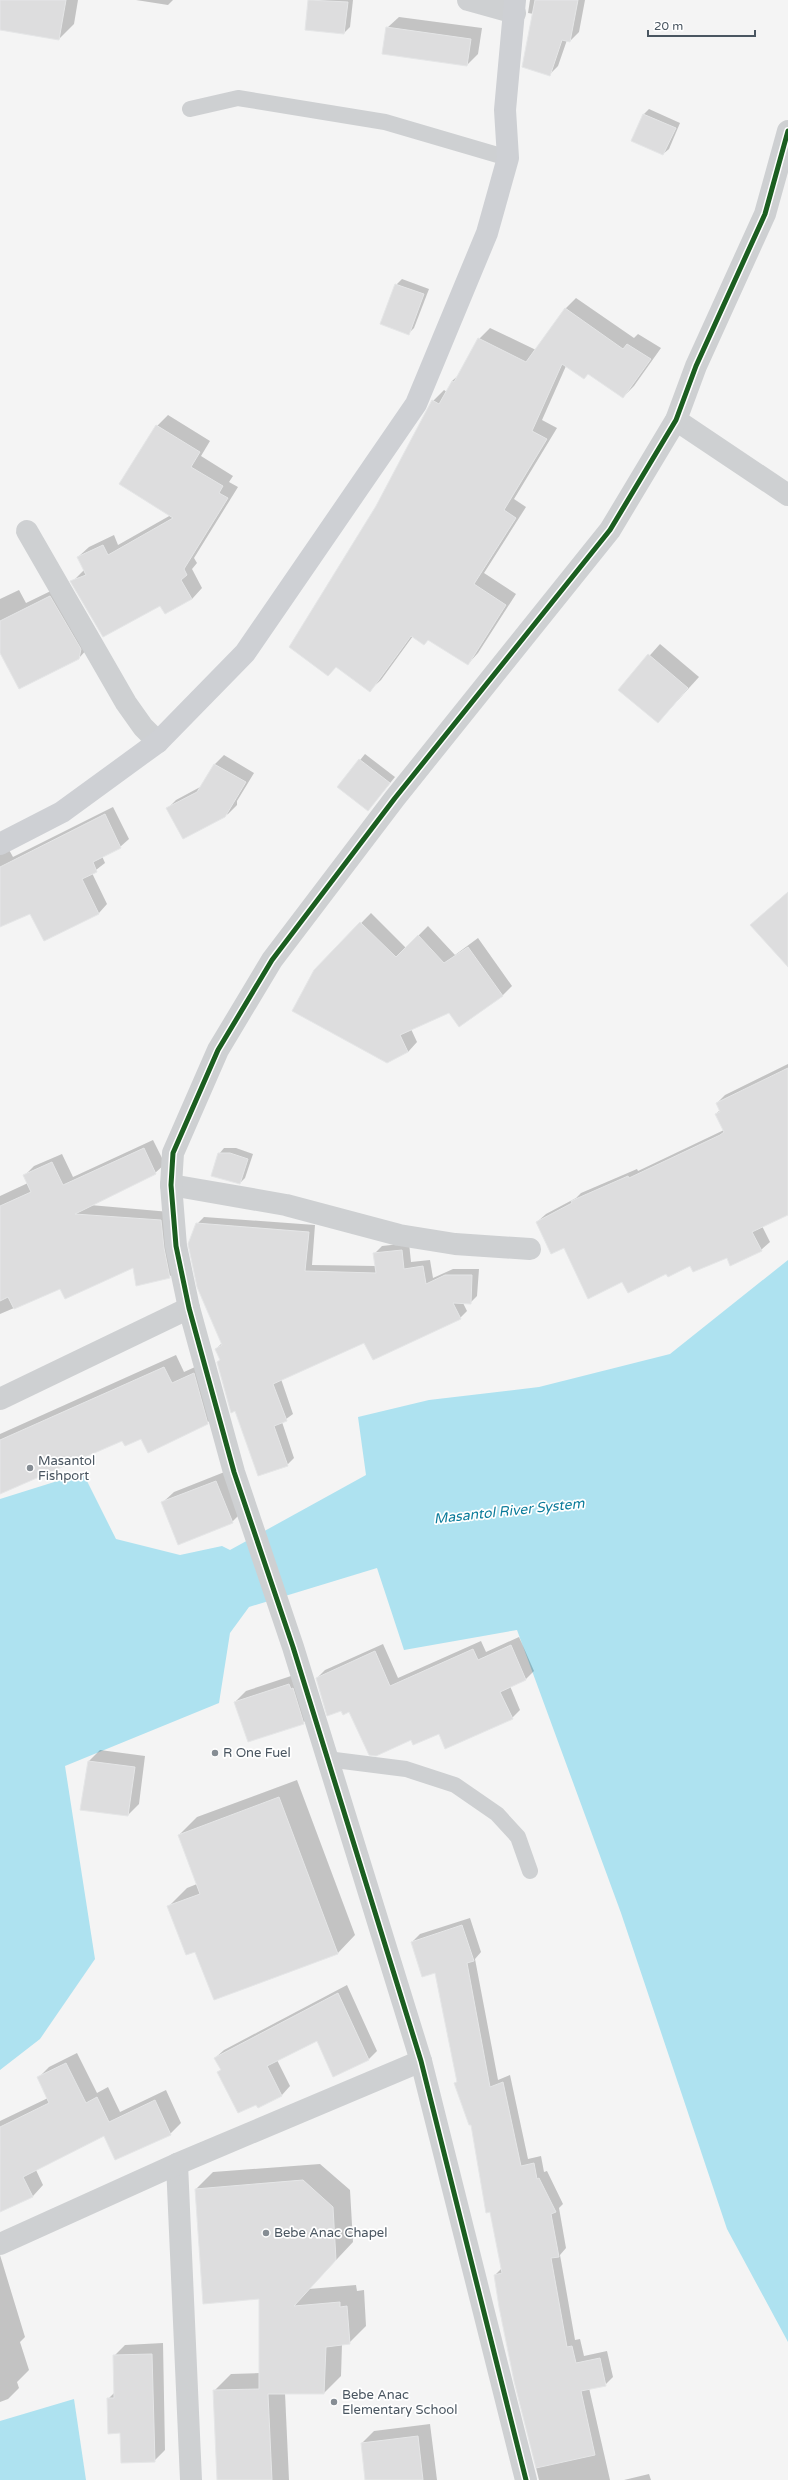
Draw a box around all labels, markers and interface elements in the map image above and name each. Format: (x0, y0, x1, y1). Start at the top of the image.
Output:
scale bar (648, 12, 755, 38)
text: 20 m (654, 19, 683, 33)
place label: Masantol Fishport (38, 1453, 95, 1484)
marker: Masantol Fishport (25, 1463, 35, 1473)
water label: Masantol River System (433, 1495, 586, 1527)
place label: R One Fuel (223, 1745, 291, 1761)
marker: R One Fuel (210, 1748, 220, 1758)
place label: Bebe Anac Chapel (274, 2225, 387, 2241)
marker: Bebe Anac Chapel (261, 2228, 271, 2238)
place label: Bebe Anac Elementary School (342, 2387, 457, 2418)
marker: Bebe Anac Elementary School (329, 2397, 339, 2407)

